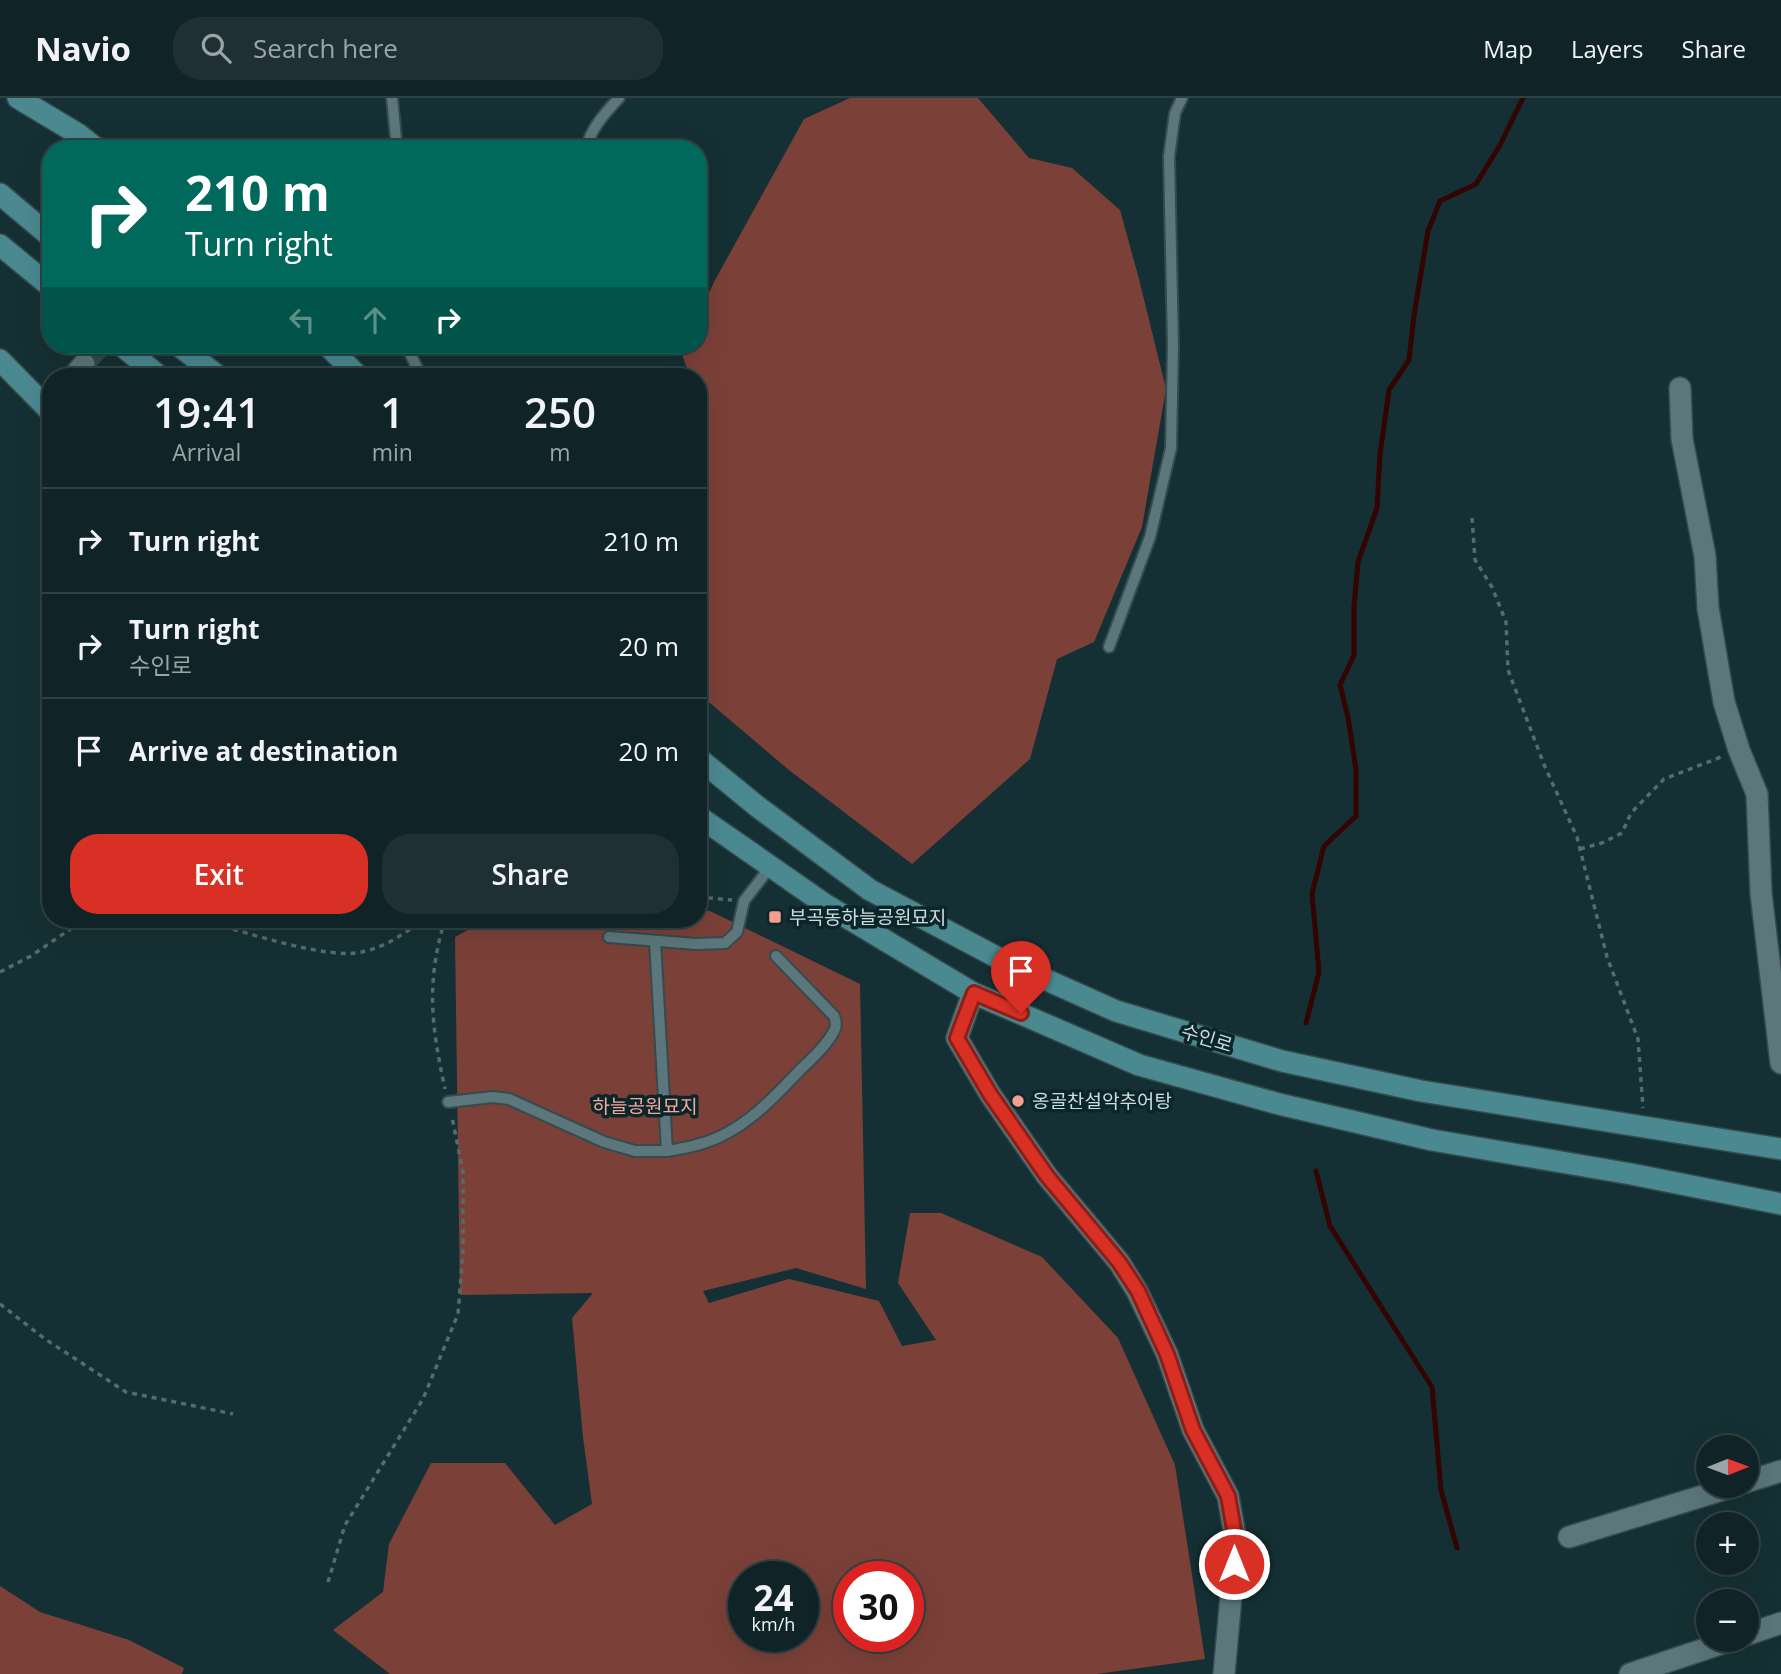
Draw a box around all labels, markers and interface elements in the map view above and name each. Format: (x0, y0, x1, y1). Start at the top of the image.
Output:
search box (173, 17, 663, 80)
text: Navio (35, 26, 131, 71)
icon: search (197, 29, 235, 67)
text: Search here (253, 30, 398, 66)
text: Map (1483, 32, 1533, 65)
text: Layers (1571, 32, 1644, 65)
text: Share (1682, 32, 1746, 65)
text: 210 m (185, 159, 330, 225)
icon: right (70, 168, 161, 259)
text: Turn right (185, 222, 333, 265)
icon: left (283, 301, 321, 339)
icon: ahead (356, 301, 394, 339)
icon: right (429, 301, 467, 339)
text: 19:41 (153, 383, 261, 440)
text: 1 (380, 383, 404, 440)
text: 250 (524, 383, 596, 440)
text: Arrival (172, 436, 241, 468)
text: min (372, 436, 413, 468)
text: m (549, 436, 571, 468)
icon: right (70, 522, 108, 560)
text: Turn right (129, 523, 260, 559)
text: 210 m (604, 523, 679, 559)
text: Turn right (129, 611, 260, 647)
icon: right (70, 627, 108, 665)
text: 20 m (618, 628, 679, 664)
text: 수인로 (129, 649, 192, 681)
icon: arrive (70, 732, 108, 770)
text: Arrive at destination (129, 733, 398, 769)
text: 20 m (618, 733, 679, 769)
button: Exit (70, 834, 368, 914)
button: Share (382, 834, 679, 914)
place label: 부곡동하늘공원묘지 (789, 904, 946, 930)
marker: 부곡동하늘공원묘지 (767, 909, 783, 925)
pin (991, 941, 1051, 1013)
icon: arrive (1002, 952, 1040, 990)
street label: 수인로 (1178, 1018, 1236, 1058)
place label: 옹골찬설악추어탕 (1032, 1088, 1172, 1114)
park label: 하늘공원묘지 (593, 1093, 697, 1119)
marker: 옹골찬설악추어탕 (1010, 1093, 1026, 1109)
north arrow (1696, 1435, 1759, 1498)
map controls (1696, 1435, 1759, 1652)
button: + (1696, 1512, 1759, 1575)
position arrow (1197, 1527, 1271, 1601)
speed limit sign: 30 (833, 1561, 924, 1652)
text: 24 (753, 1574, 794, 1621)
button: − (1696, 1589, 1759, 1652)
text: km/h (752, 1612, 795, 1636)

